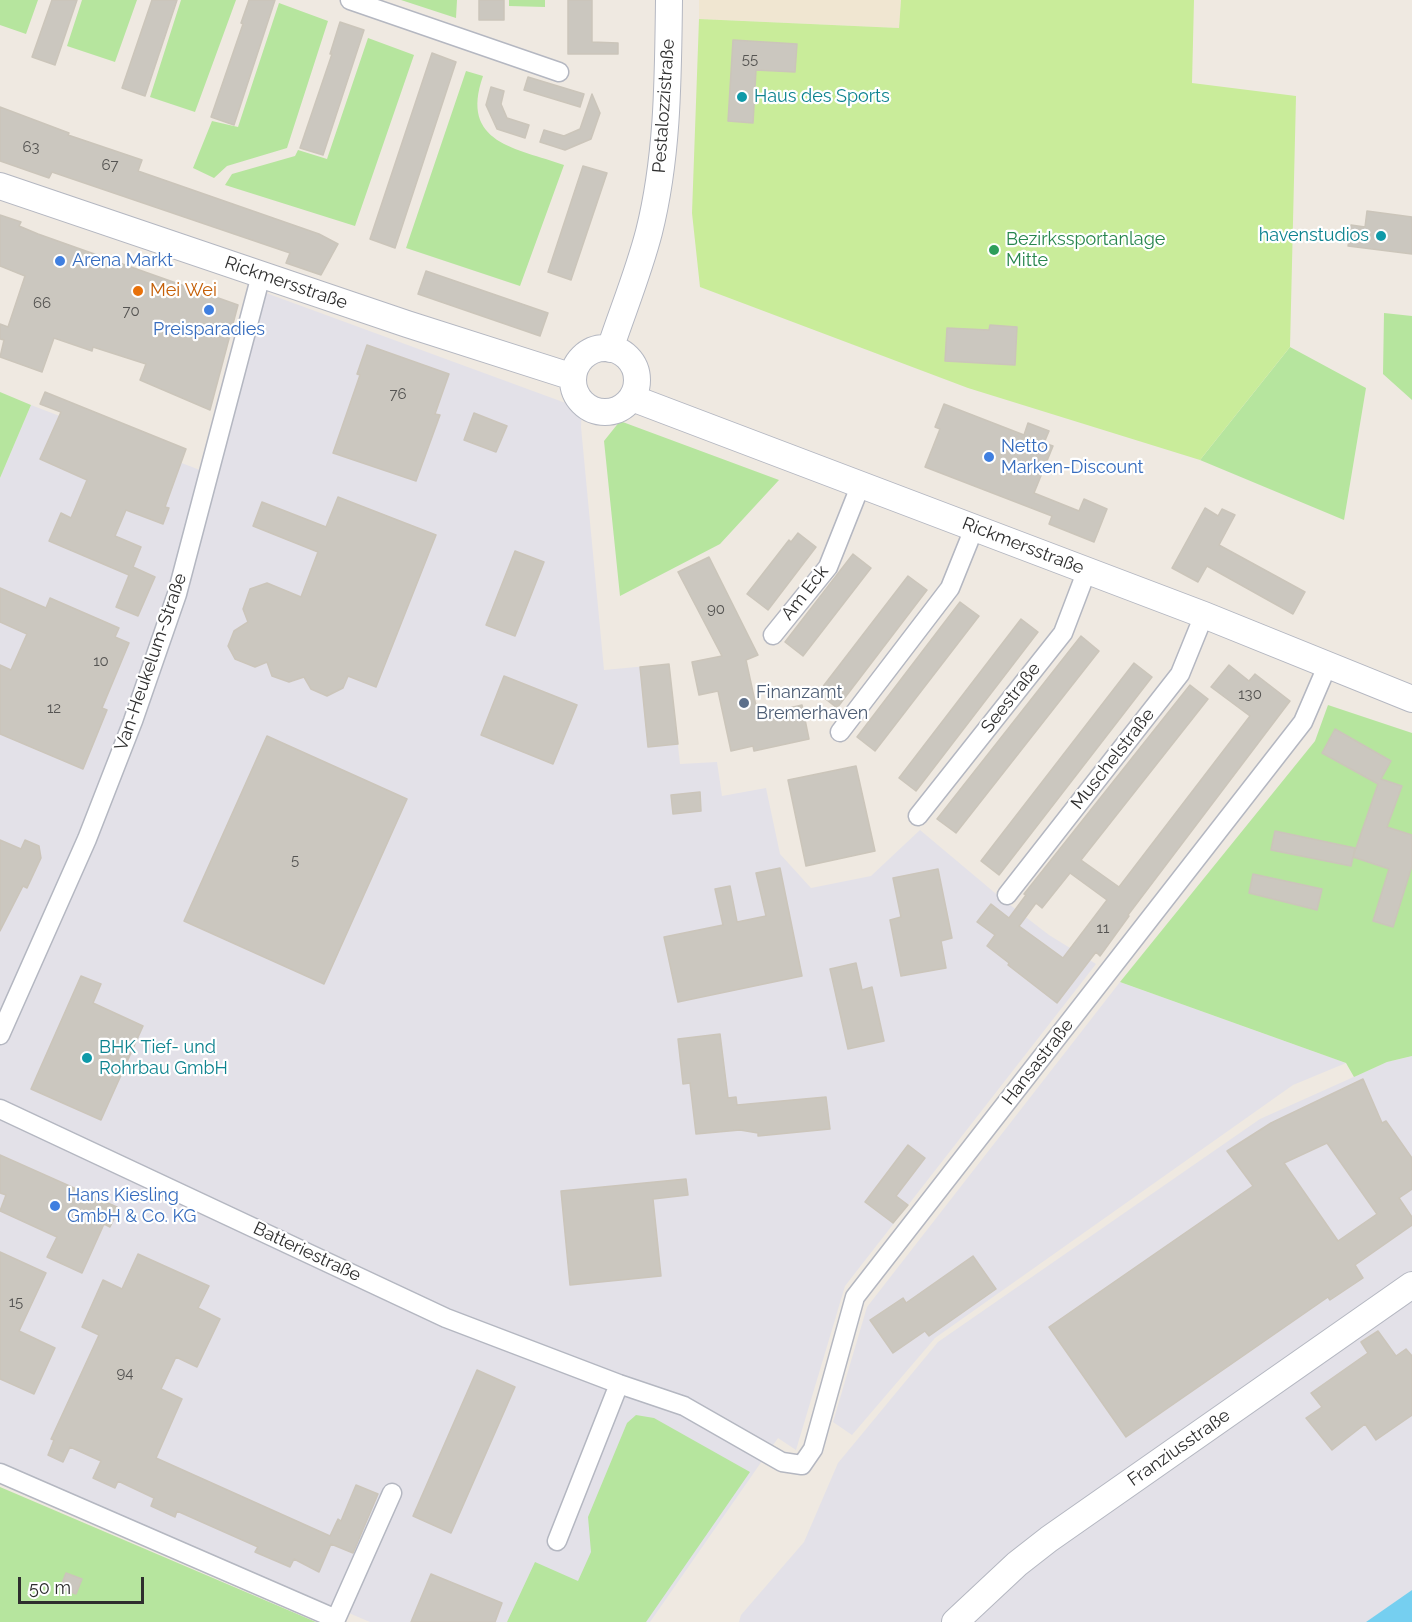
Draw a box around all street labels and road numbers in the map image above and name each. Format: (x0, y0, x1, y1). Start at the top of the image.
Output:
street label: Pestalozzistraße (649, 38, 679, 174)
street label: Rickmersstraße (222, 252, 350, 314)
street label: Rickmersstraße (959, 513, 1087, 579)
street label: Am Eck (777, 561, 833, 625)
street label: Van-Heukelum-Straße (110, 570, 192, 754)
street label: Seestraße (977, 659, 1045, 737)
street label: Muschelstraße (1067, 704, 1159, 814)
street label: Hansastraße (998, 1015, 1078, 1109)
street label: Batteriestraße (250, 1218, 364, 1286)
street label: Franziusstraße (1124, 1405, 1234, 1491)

